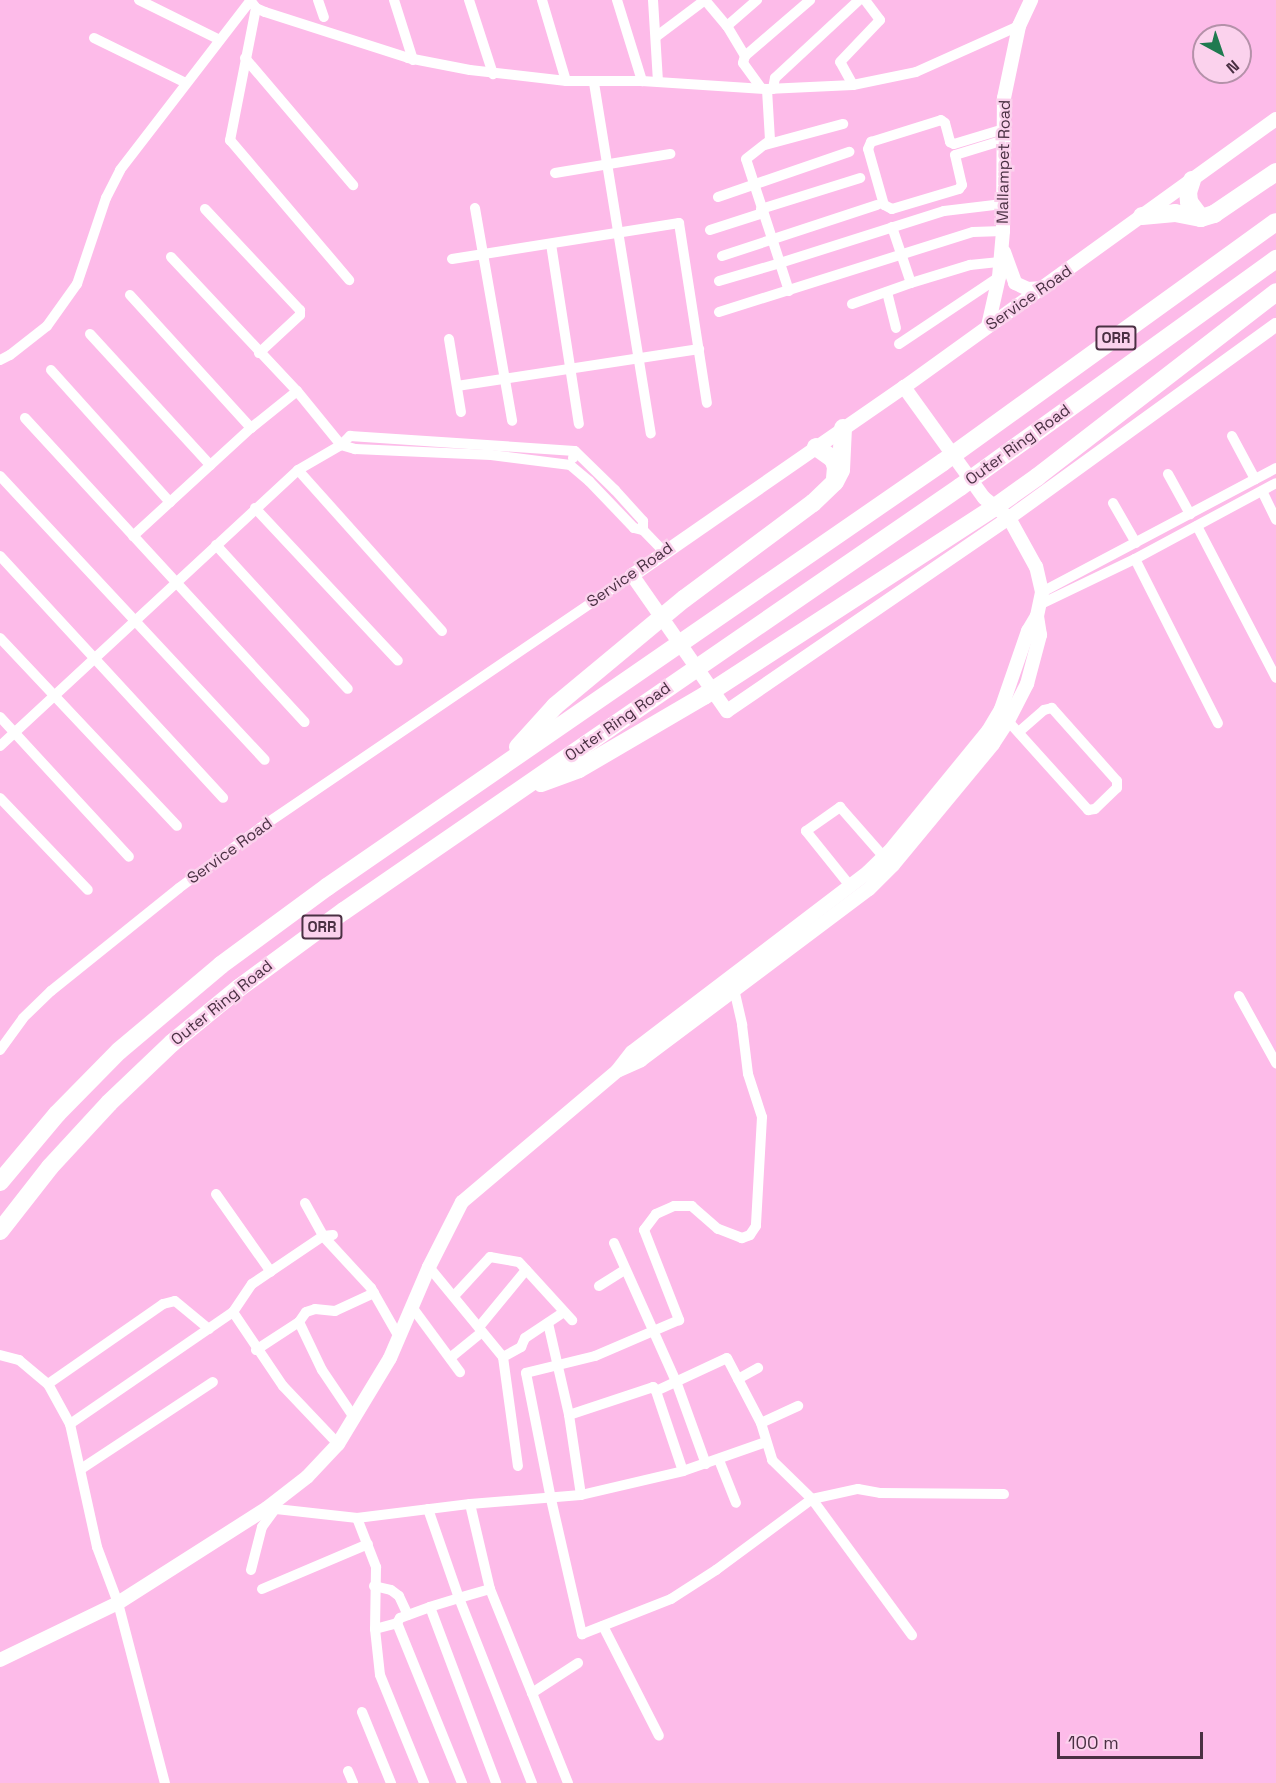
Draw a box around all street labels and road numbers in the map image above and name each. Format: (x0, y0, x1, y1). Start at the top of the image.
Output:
street label: Mallampet Road (993, 100, 1015, 224)
street label: Service Road (982, 261, 1076, 335)
road number: ORR (1095, 326, 1137, 350)
street label: Outer Ring Road (962, 401, 1074, 489)
street label: Service Road (583, 538, 677, 612)
street label: Outer Ring Road (561, 678, 675, 766)
street label: Service Road (184, 814, 276, 888)
road number: ORR (301, 915, 343, 939)
street label: Outer Ring Road (168, 956, 276, 1050)

